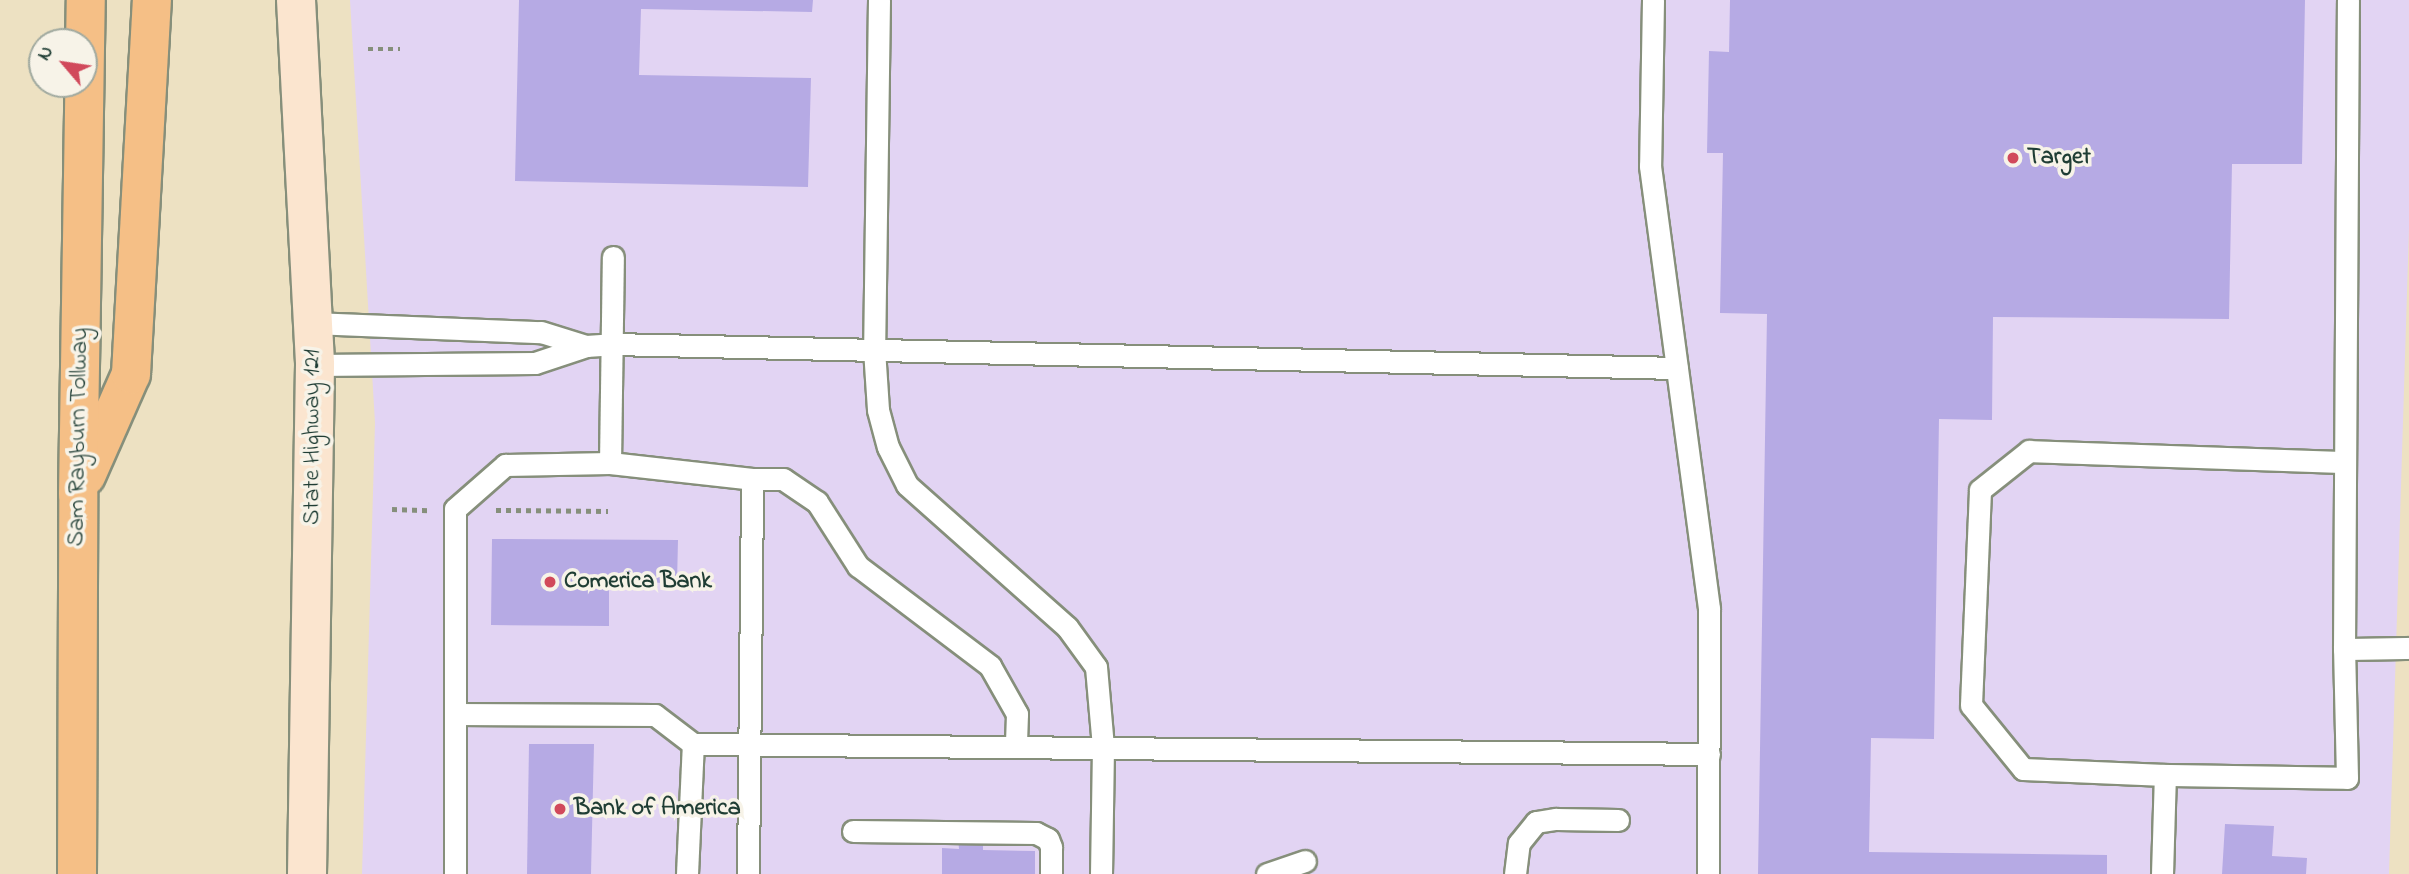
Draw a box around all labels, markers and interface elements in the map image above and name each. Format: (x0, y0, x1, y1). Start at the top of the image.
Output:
north arrow (28, 28, 98, 98)
text: N (31, 41, 61, 66)
place label: Target (2027, 144, 2091, 172)
marker: Target (2005, 150, 2021, 166)
street label: Sam Rayburn Tollway (63, 327, 95, 547)
street label: State Highway 121 (299, 349, 327, 525)
place label: Comerica Bank (564, 568, 712, 596)
marker: Comerica Bank (542, 574, 558, 590)
place label: Bank of America (574, 795, 741, 823)
marker: Bank of America (552, 801, 568, 817)

